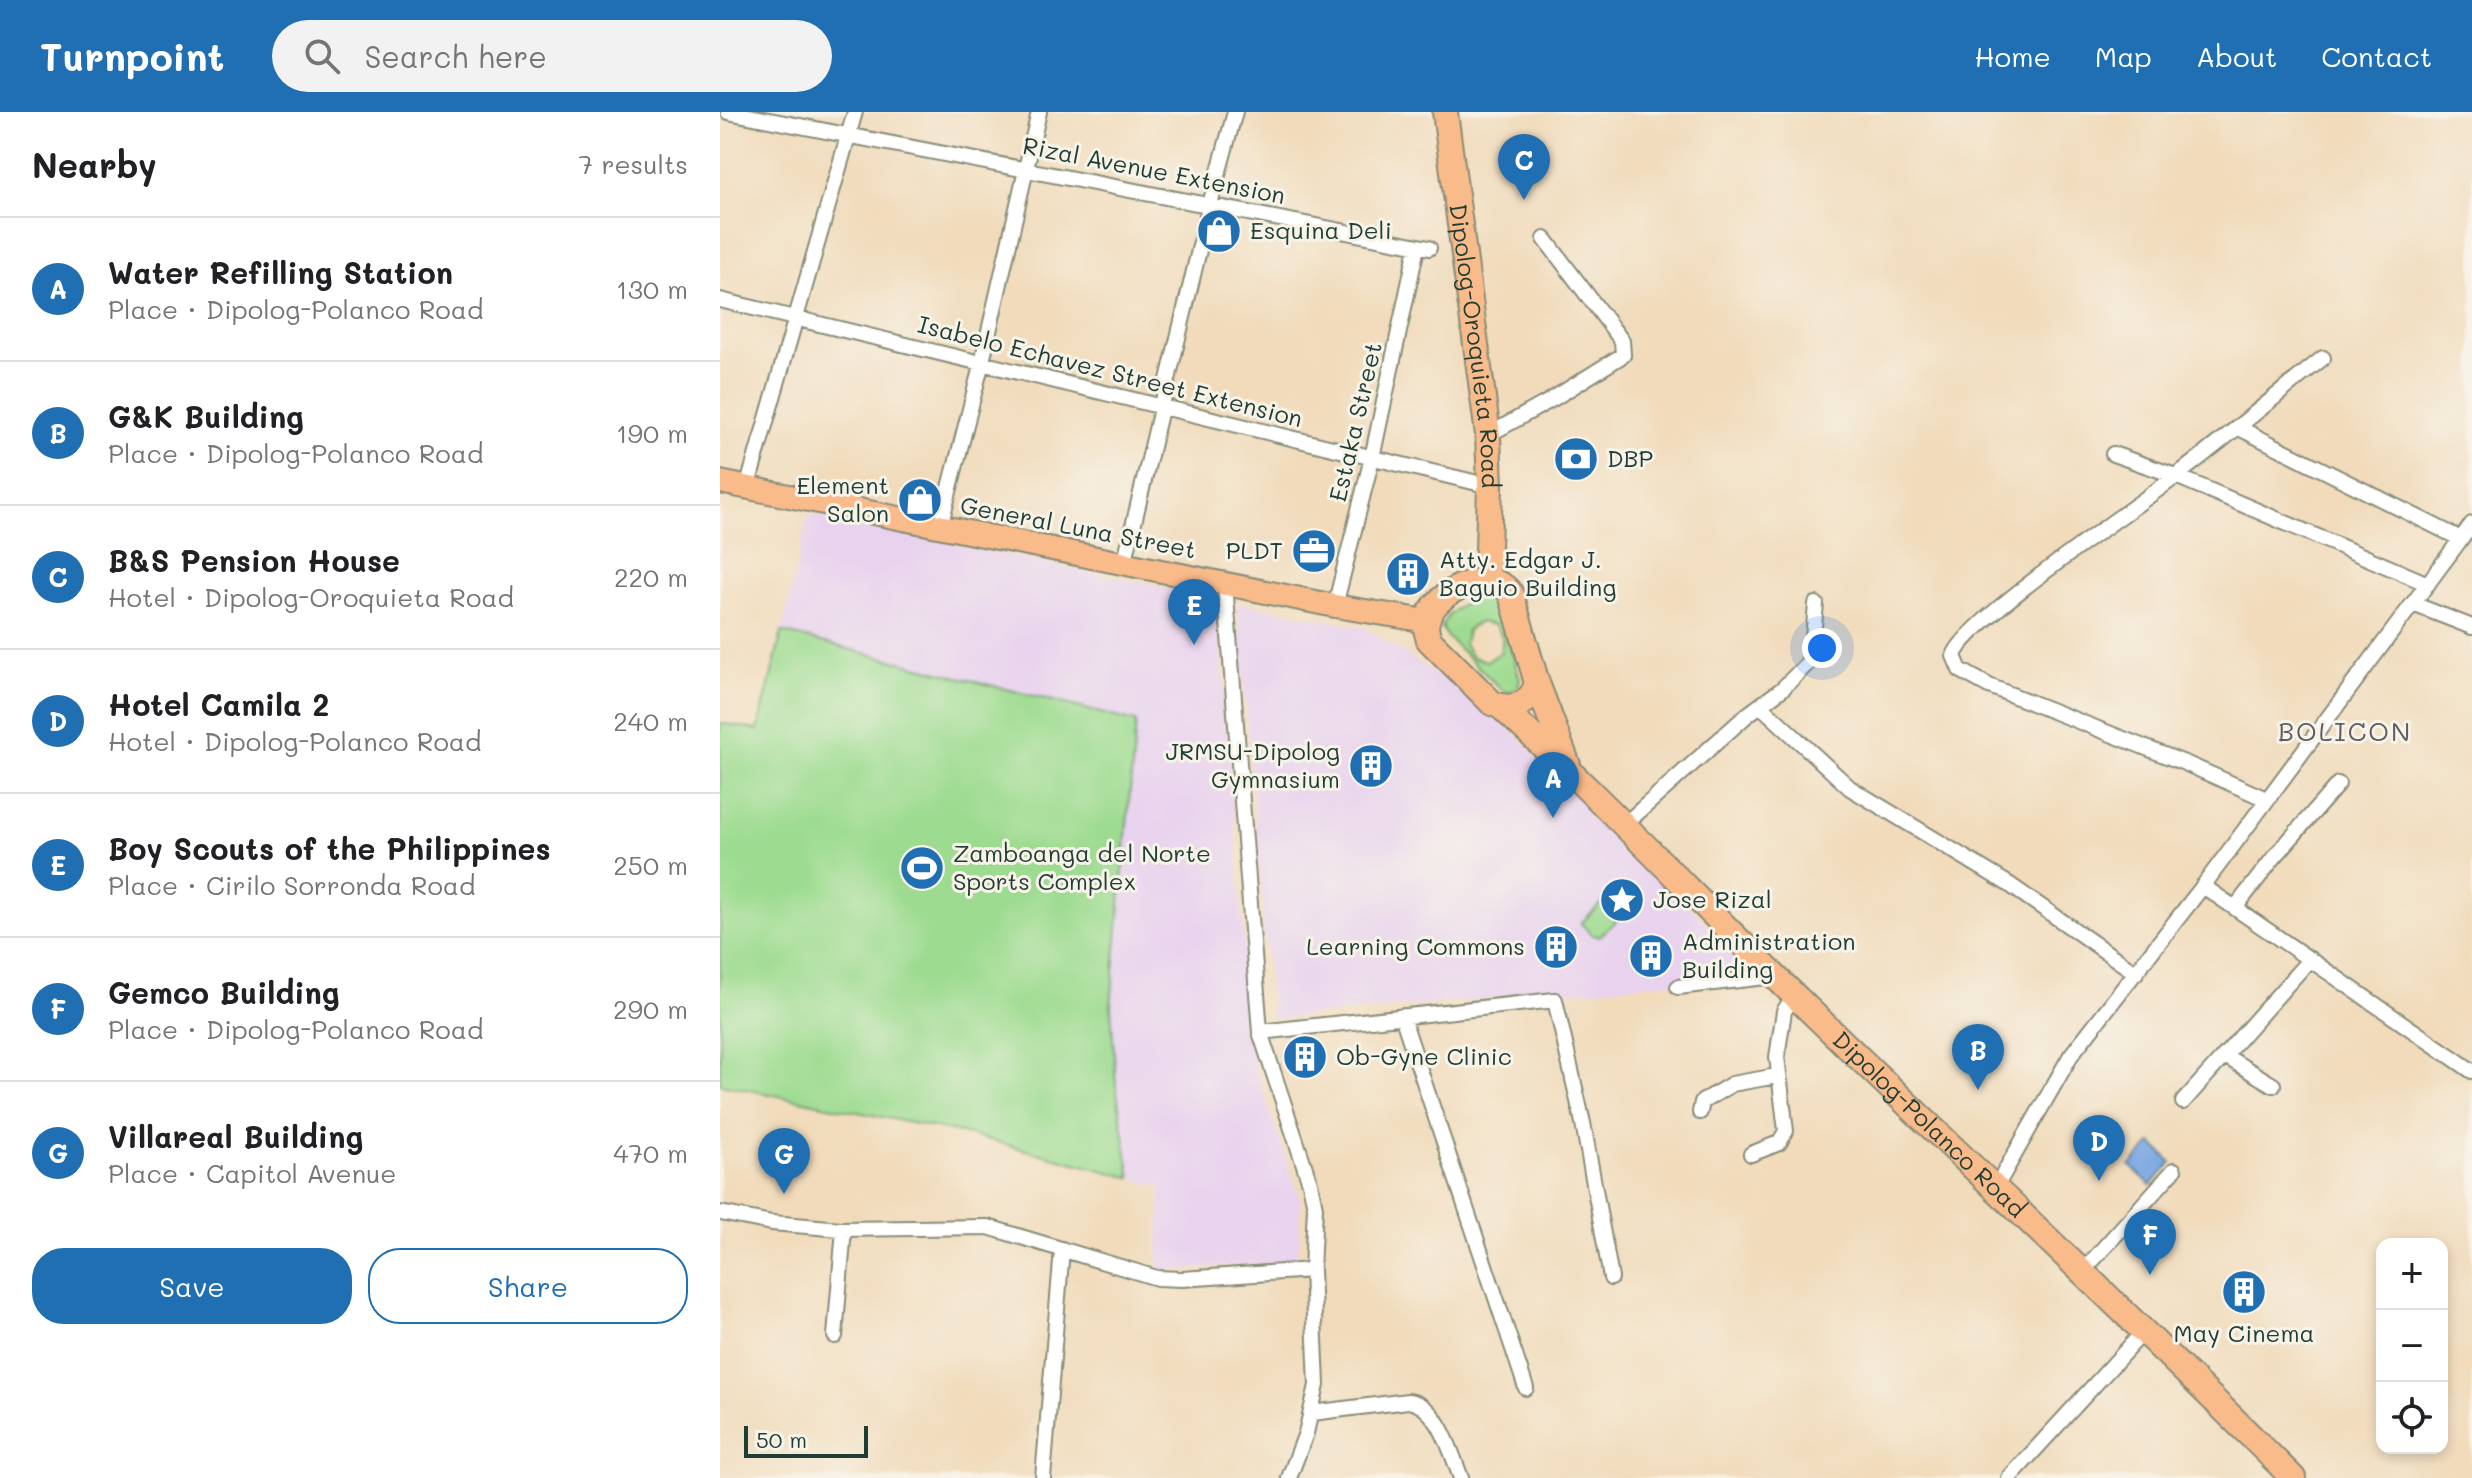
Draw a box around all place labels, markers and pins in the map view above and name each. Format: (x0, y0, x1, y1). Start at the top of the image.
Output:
pin: C (1498, 134, 1550, 200)
shop icon: Esquina Deli (1195, 207, 1243, 255)
place label: Esquina Deli (1250, 214, 1392, 245)
bank icon: DBP (1552, 435, 1600, 483)
place label: DBP (1607, 442, 1653, 473)
place label: Element Salon (797, 469, 889, 528)
shop icon: Element Salon (896, 476, 944, 524)
office icon: PLDT (1290, 527, 1338, 575)
place label: PLDT (1226, 534, 1283, 565)
place label: Atty. Edgar J. Baguio Building (1439, 543, 1616, 602)
building icon: Atty. Edgar J. Baguio Building (1384, 550, 1432, 598)
pin: E (1168, 579, 1220, 645)
place label: JRMSU-Dipolog Gymnasium (1166, 735, 1340, 794)
building icon: JRMSU-Dipolog Gymnasium (1347, 742, 1395, 790)
pin: A (1527, 752, 1579, 818)
place label: Zamboanga del Norte Sports Complex (953, 837, 1211, 896)
sports icon: Zamboanga del Norte Sports Complex (898, 844, 946, 892)
place icon: Jose Rizal (1598, 876, 1646, 924)
place label: Jose Rizal (1653, 883, 1772, 914)
building icon: Learning Commons (1532, 923, 1580, 971)
place label: Administration Building (1682, 925, 1856, 984)
place label: Learning Commons (1306, 930, 1525, 961)
building icon: Administration Building (1627, 932, 1675, 980)
pin: B (1952, 1024, 2004, 1090)
building icon: Ob-Gyne Clinic (1281, 1033, 1329, 1081)
place label: Ob-Gyne Clinic (1336, 1040, 1512, 1071)
pin: D (2073, 1115, 2125, 1181)
pin: G (758, 1128, 810, 1194)
pin: F (2124, 1209, 2176, 1275)
building icon: May Cinema (2220, 1268, 2268, 1316)
place label: May Cinema (2174, 1317, 2315, 1348)

